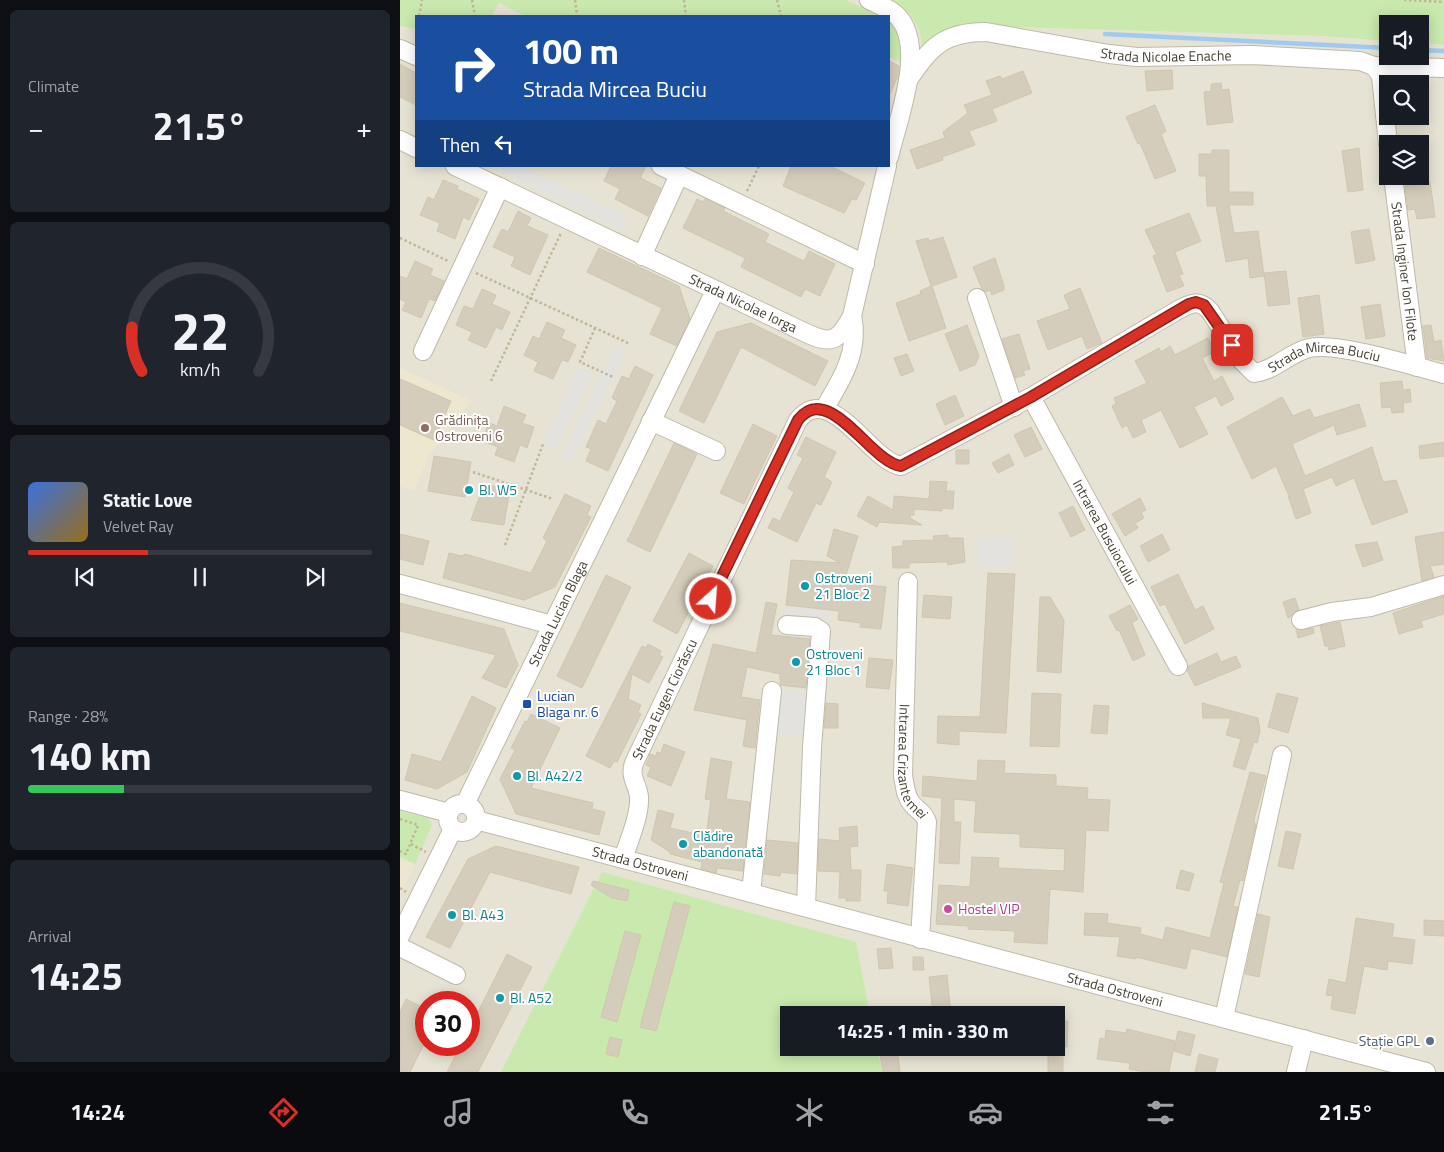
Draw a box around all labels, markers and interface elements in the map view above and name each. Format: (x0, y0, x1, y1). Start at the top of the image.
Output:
map controls (1379, 15, 1429, 185)
button: sound (1379, 15, 1429, 65)
text: 100 m (523, 24, 619, 78)
icon: right (440, 35, 505, 100)
street label: Strada Nicolae Enache (1099, 42, 1232, 67)
text: Strada Mircea Buciu (523, 72, 707, 106)
text: Climate (28, 74, 79, 98)
button: search (1379, 75, 1429, 125)
text: 21.5° (153, 97, 247, 155)
text: − (28, 106, 44, 149)
text: + (356, 106, 372, 149)
text: Then (440, 130, 480, 159)
icon: left (490, 130, 518, 158)
button: layers (1379, 135, 1429, 185)
street label: Strada Inginer Ion Filote (1386, 200, 1425, 342)
street label: Strada Nicolae Iorga (686, 268, 801, 337)
text: 22 (171, 291, 229, 370)
pin (1211, 324, 1253, 366)
icon: arrive (1218, 331, 1246, 359)
street label: Strada Mircea Buciu (1264, 336, 1383, 378)
text: km/h (180, 356, 220, 383)
place label: Grădinița Ostroveni 6 (435, 409, 503, 446)
marker: Grădinița Ostroveni 6 (419, 422, 431, 434)
street label: Intrarea Busuiocului (1068, 475, 1143, 588)
place label: Bl. W5 (479, 479, 517, 500)
marker: Bl. W5 (463, 484, 475, 496)
text: Static Love (103, 485, 192, 514)
text: Velvet Ray (103, 514, 174, 538)
street label: Strada Lucian Blaga (523, 557, 592, 670)
icon: previous (71, 563, 99, 591)
icon: pause (186, 563, 214, 591)
icon: next (301, 563, 329, 591)
place label: Ostroveni 21 Bloc 2 (815, 567, 872, 604)
position arrow (684, 572, 736, 624)
marker: Ostroveni 21 Bloc 2 (799, 580, 811, 592)
street label: Strada Eugen Ciorăscu (626, 635, 702, 763)
place label: Ostroveni 21 Bloc 1 (806, 643, 863, 680)
marker: Ostroveni 21 Bloc 1 (790, 656, 802, 668)
place label: Lucian Blaga nr. 6 (537, 685, 599, 722)
marker: Lucian Blaga nr. 6 (521, 698, 533, 710)
text: Range · 28% (28, 704, 108, 728)
street label: Intrarea Crizantemei (893, 704, 934, 823)
text: 140 km (28, 727, 152, 785)
place label: Bl. A42/2 (527, 765, 583, 786)
marker: Bl. A42/2 (511, 770, 523, 782)
place label: Clădire abandonată (693, 825, 763, 862)
marker: Clădire abandonată (677, 838, 689, 850)
street label: Strada Ostroveni (590, 840, 691, 886)
place label: Hostel VIP (958, 898, 1019, 919)
marker: Hostel VIP (942, 903, 954, 915)
place label: Bl. A43 (462, 904, 504, 925)
marker: Bl. A43 (446, 909, 458, 921)
text: Arrival (28, 924, 71, 948)
text: 14:25 (28, 947, 123, 1005)
street label: Strada Ostroveni (1065, 966, 1165, 1012)
place label: Bl. A52 (510, 987, 552, 1008)
speed limit sign: 30 (415, 991, 480, 1056)
marker: Bl. A52 (494, 992, 506, 1004)
text: 14:25 · 1 min · 330 m (836, 1016, 1009, 1045)
place label: Stație GPL (1359, 1030, 1420, 1051)
marker: Stație GPL (1424, 1035, 1436, 1047)
text: 14:24 (70, 1095, 125, 1129)
icon: directions (266, 1095, 301, 1130)
icon: music (441, 1095, 476, 1130)
icon: phone (617, 1095, 652, 1130)
icon: climate (792, 1095, 827, 1130)
icon: car (968, 1095, 1003, 1130)
icon: filters (1143, 1095, 1178, 1130)
text: 21.5° (1319, 1095, 1374, 1129)

